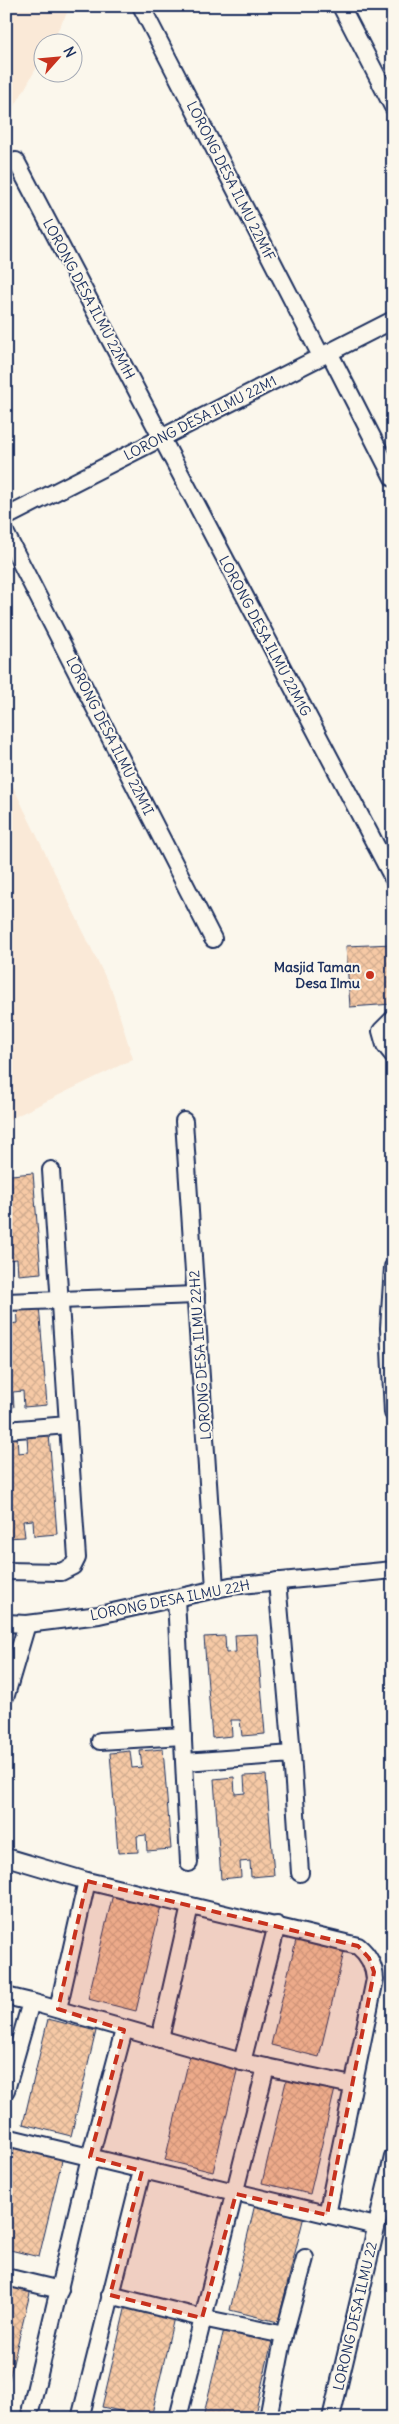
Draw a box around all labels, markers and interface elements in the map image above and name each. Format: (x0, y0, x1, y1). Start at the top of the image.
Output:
north arrow (32, 32, 82, 82)
text: N (59, 44, 80, 60)
street label: LORONG DESA ILMU 22M1F (183, 98, 279, 264)
street label: LORONG DESA ILMU 22M1H (39, 216, 139, 382)
street label: LORONG DESA ILMU 22M1 (121, 372, 279, 464)
street label: LORONG DESA ILMU 22M1G (215, 553, 315, 719)
street label: LORONG DESA ILMU 22M1I (62, 654, 158, 818)
place label: Masjid Taman Desa Ilmu (274, 958, 360, 992)
marker: Masjid Taman Desa Ilmu (364, 969, 376, 981)
street label: LORONG DESA ILMU 22H2 (185, 1269, 215, 1440)
street label: LORONG DESA ILMU 22H (89, 1576, 251, 1624)
street label: LORONG DESA ILMU 22 (329, 2240, 381, 2392)

